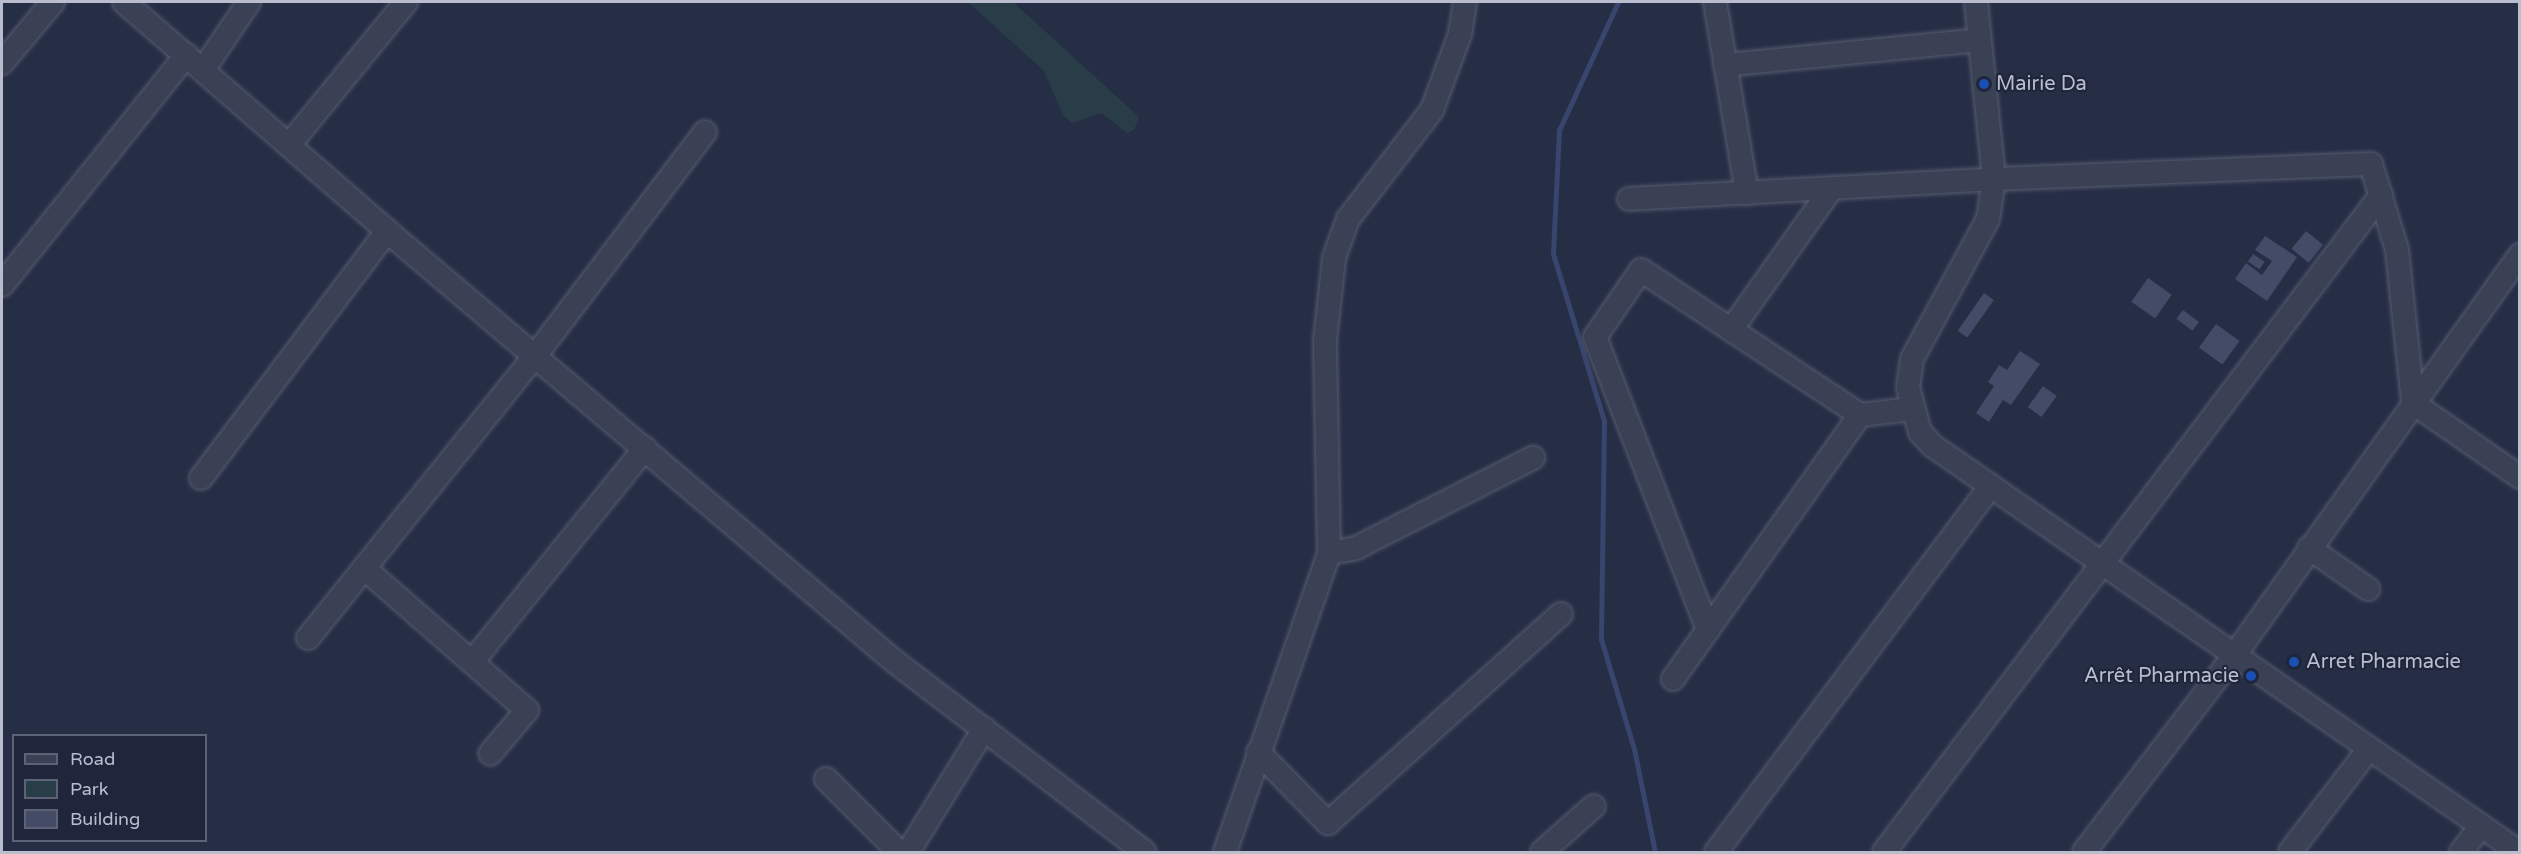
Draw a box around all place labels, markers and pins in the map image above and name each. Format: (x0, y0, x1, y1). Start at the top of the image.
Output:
place label: Mairie Da (1996, 72, 2087, 96)
marker: Mairie Da (1977, 77, 1991, 91)
place label: Arret Pharmacie (2306, 650, 2461, 674)
marker: Arret Pharmacie (2287, 655, 2301, 669)
place label: Arrêt Pharmacie (2084, 664, 2239, 688)
marker: Arrêt Pharmacie (2244, 669, 2258, 683)

